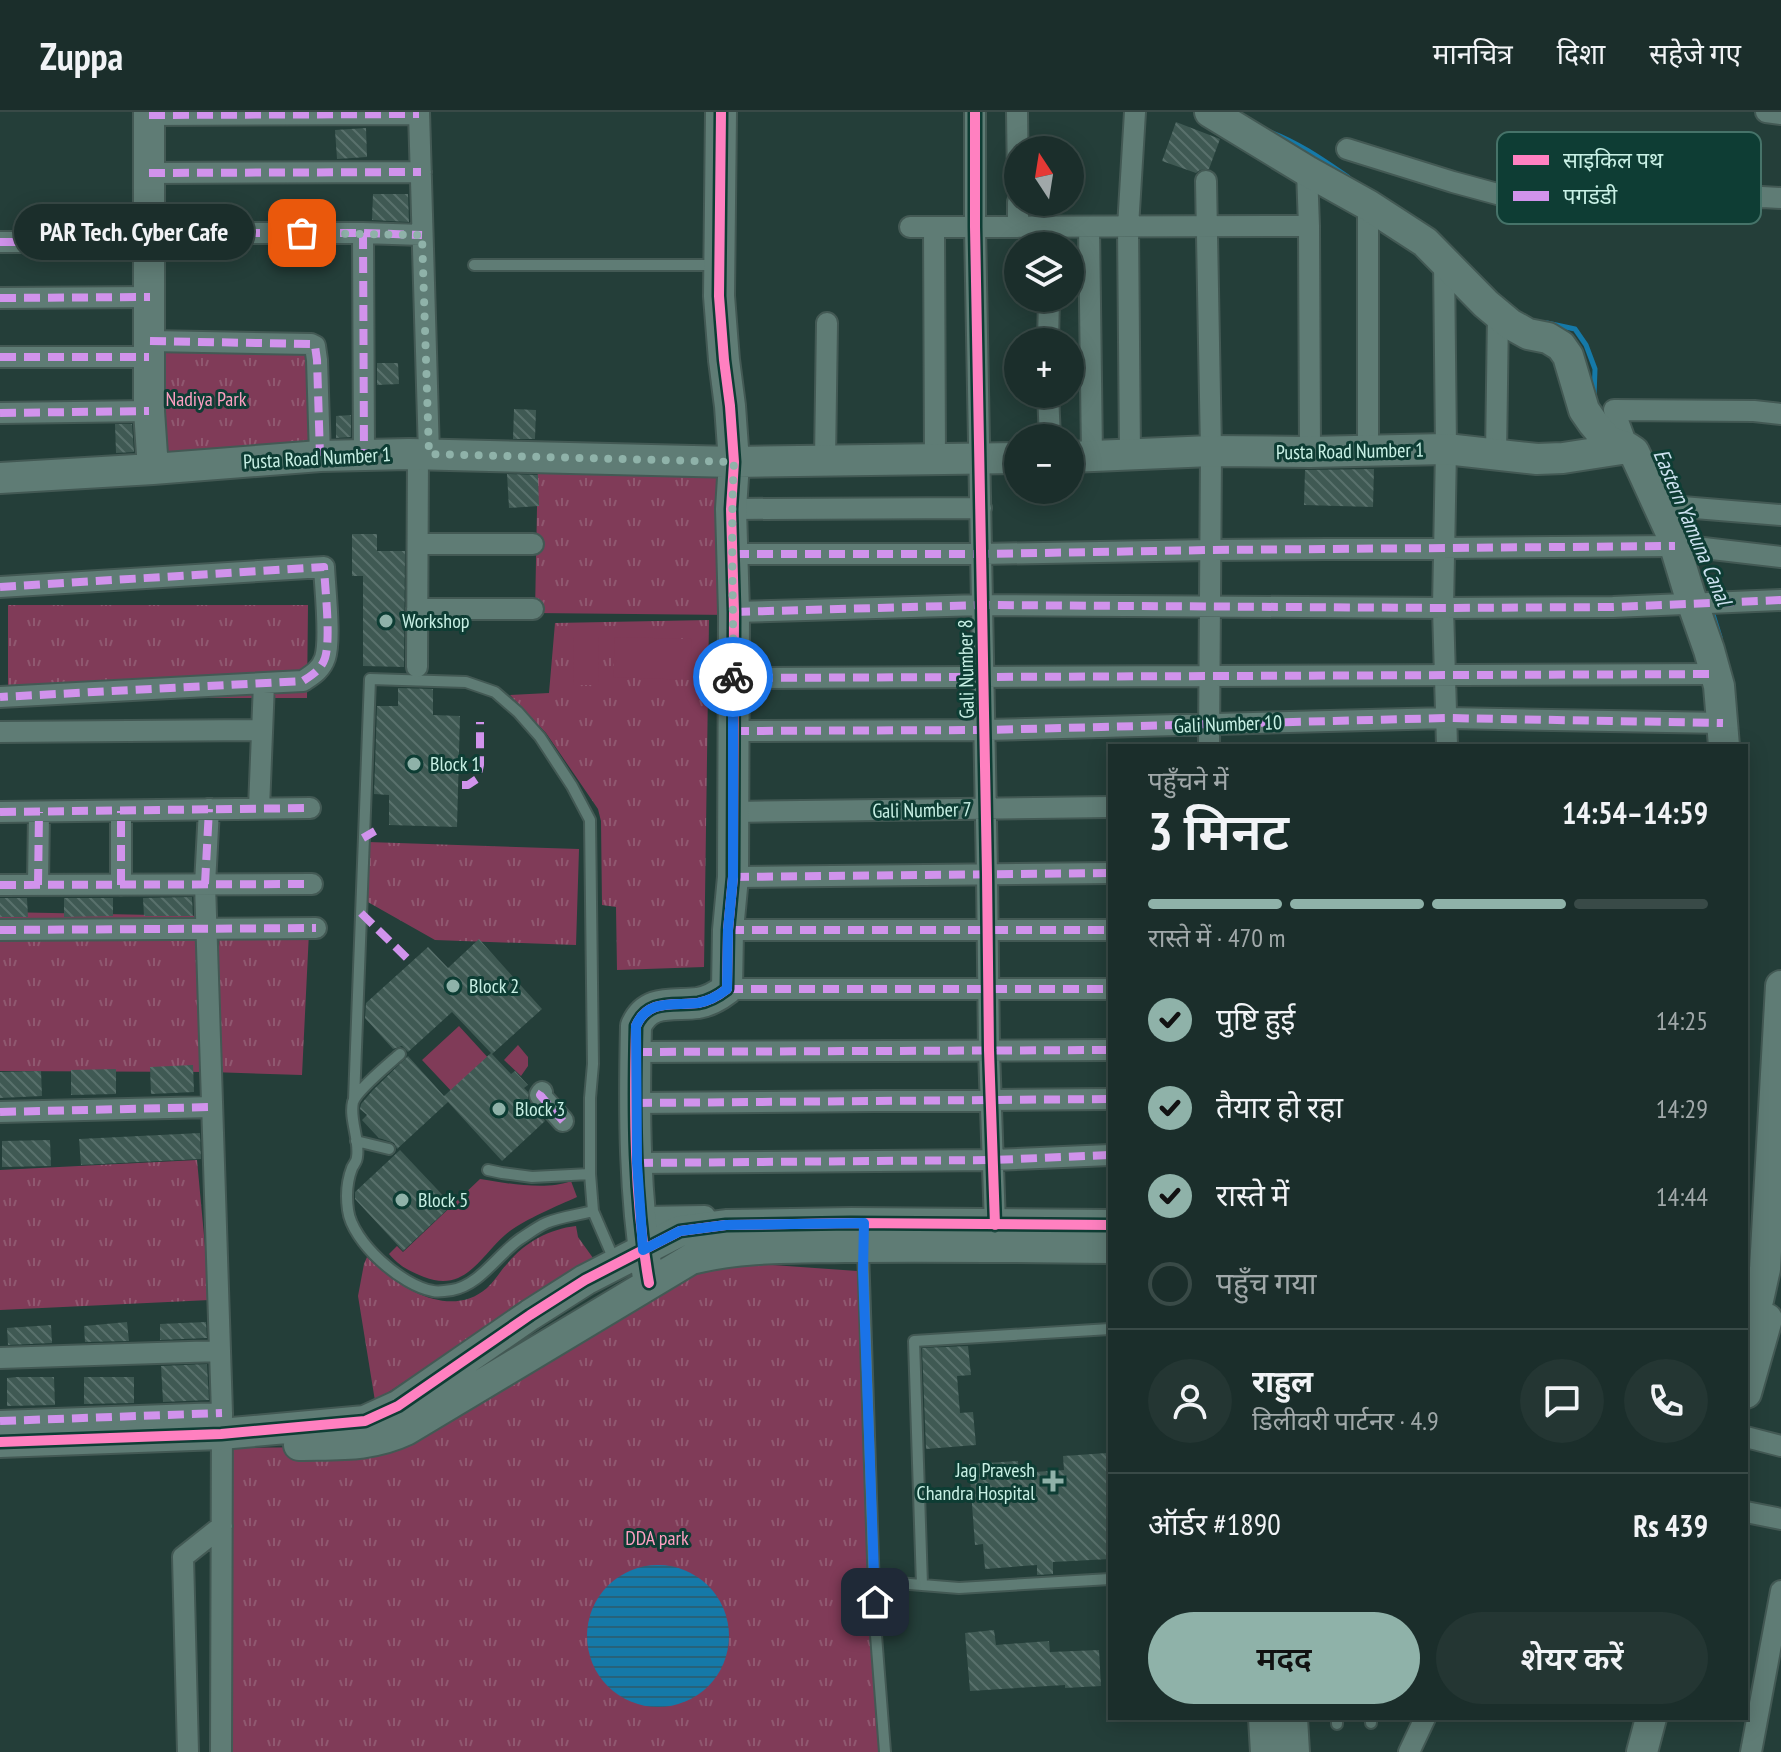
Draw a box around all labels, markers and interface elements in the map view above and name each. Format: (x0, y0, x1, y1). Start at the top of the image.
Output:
text: Zuppa (40, 31, 123, 80)
text: मानचित्र (1433, 35, 1513, 72)
text: दिशा (1557, 35, 1605, 72)
text: सहेजे गए (1649, 35, 1741, 72)
legend (1497, 132, 1761, 224)
north arrow (1004, 136, 1084, 216)
map controls (1004, 136, 1084, 504)
text: साइकिल पथ (1563, 146, 1664, 174)
text: पगडंडी (1563, 182, 1617, 210)
pin (268, 199, 336, 267)
callout: PAR Tech. Cyber Cafe (14, 205, 254, 261)
icon: bag (280, 211, 324, 255)
text: PAR Tech. Cyber Cafe (40, 215, 228, 248)
button: layers (1004, 232, 1084, 312)
button: + (1004, 328, 1084, 408)
park label: Nadiya Park (165, 386, 247, 412)
button: − (1004, 424, 1084, 504)
street label: Pusta Road Number 1 (1276, 437, 1424, 465)
street label: Pusta Road Number 1 (242, 441, 392, 475)
water label: Eastern Yamuna Canal (1647, 445, 1739, 611)
place label: Workshop (402, 608, 470, 634)
marker: Workshop (377, 612, 395, 630)
street label: Gali Number 8 (952, 619, 980, 719)
courier (693, 637, 773, 717)
icon: bike (711, 655, 755, 699)
street label: Gali Number 10 (1173, 709, 1283, 739)
place label: Block 1 (430, 751, 480, 777)
marker: Block 1 (405, 755, 423, 773)
text: पहुँचने में (1148, 764, 1229, 797)
text: 14:54–14:59 (1562, 793, 1708, 832)
street label: Gali Number 7 (872, 796, 972, 824)
text: 3 मिनट (1148, 797, 1289, 864)
text: रास्ते में · 470 m (1148, 921, 1285, 954)
place label: Block 2 (469, 973, 519, 999)
marker: Block 2 (444, 977, 462, 995)
icon: check (1148, 998, 1192, 1042)
text: पुष्टि हुई (1216, 999, 1295, 1038)
text: 14:25 (1656, 1004, 1708, 1037)
icon: check (1148, 1086, 1192, 1130)
text: तैयार हो रहा (1216, 1087, 1343, 1126)
text: 14:29 (1656, 1092, 1708, 1125)
place label: Block 3 (515, 1096, 565, 1122)
marker: Block 3 (490, 1100, 508, 1118)
icon: check (1148, 1174, 1192, 1218)
text: रास्ते में (1216, 1175, 1289, 1214)
text: 14:44 (1656, 1180, 1708, 1213)
place label: Block 5 (418, 1187, 468, 1213)
marker: Block 5 (393, 1191, 411, 1209)
text: पहुँच गया (1216, 1263, 1316, 1302)
button: person (1148, 1359, 1232, 1443)
button: chat (1520, 1359, 1604, 1443)
button: phone (1624, 1359, 1708, 1443)
text: राहुल (1252, 1361, 1313, 1400)
text: डिलीवरी पार्टनर · 4.9 (1252, 1404, 1439, 1437)
place label: Jag Pravesh Chandra Hospital (917, 1457, 1035, 1506)
marker: Jag Pravesh Chandra Hospital (1042, 1470, 1064, 1492)
text: ऑर्डर #1890 (1148, 1504, 1281, 1543)
text: Rs 439 (1633, 1506, 1708, 1545)
park label: DDA park (625, 1525, 689, 1551)
pin (841, 1568, 909, 1636)
icon: home (853, 1580, 897, 1624)
button: मदद (1148, 1612, 1420, 1704)
button: शेयर करें (1436, 1612, 1708, 1704)

